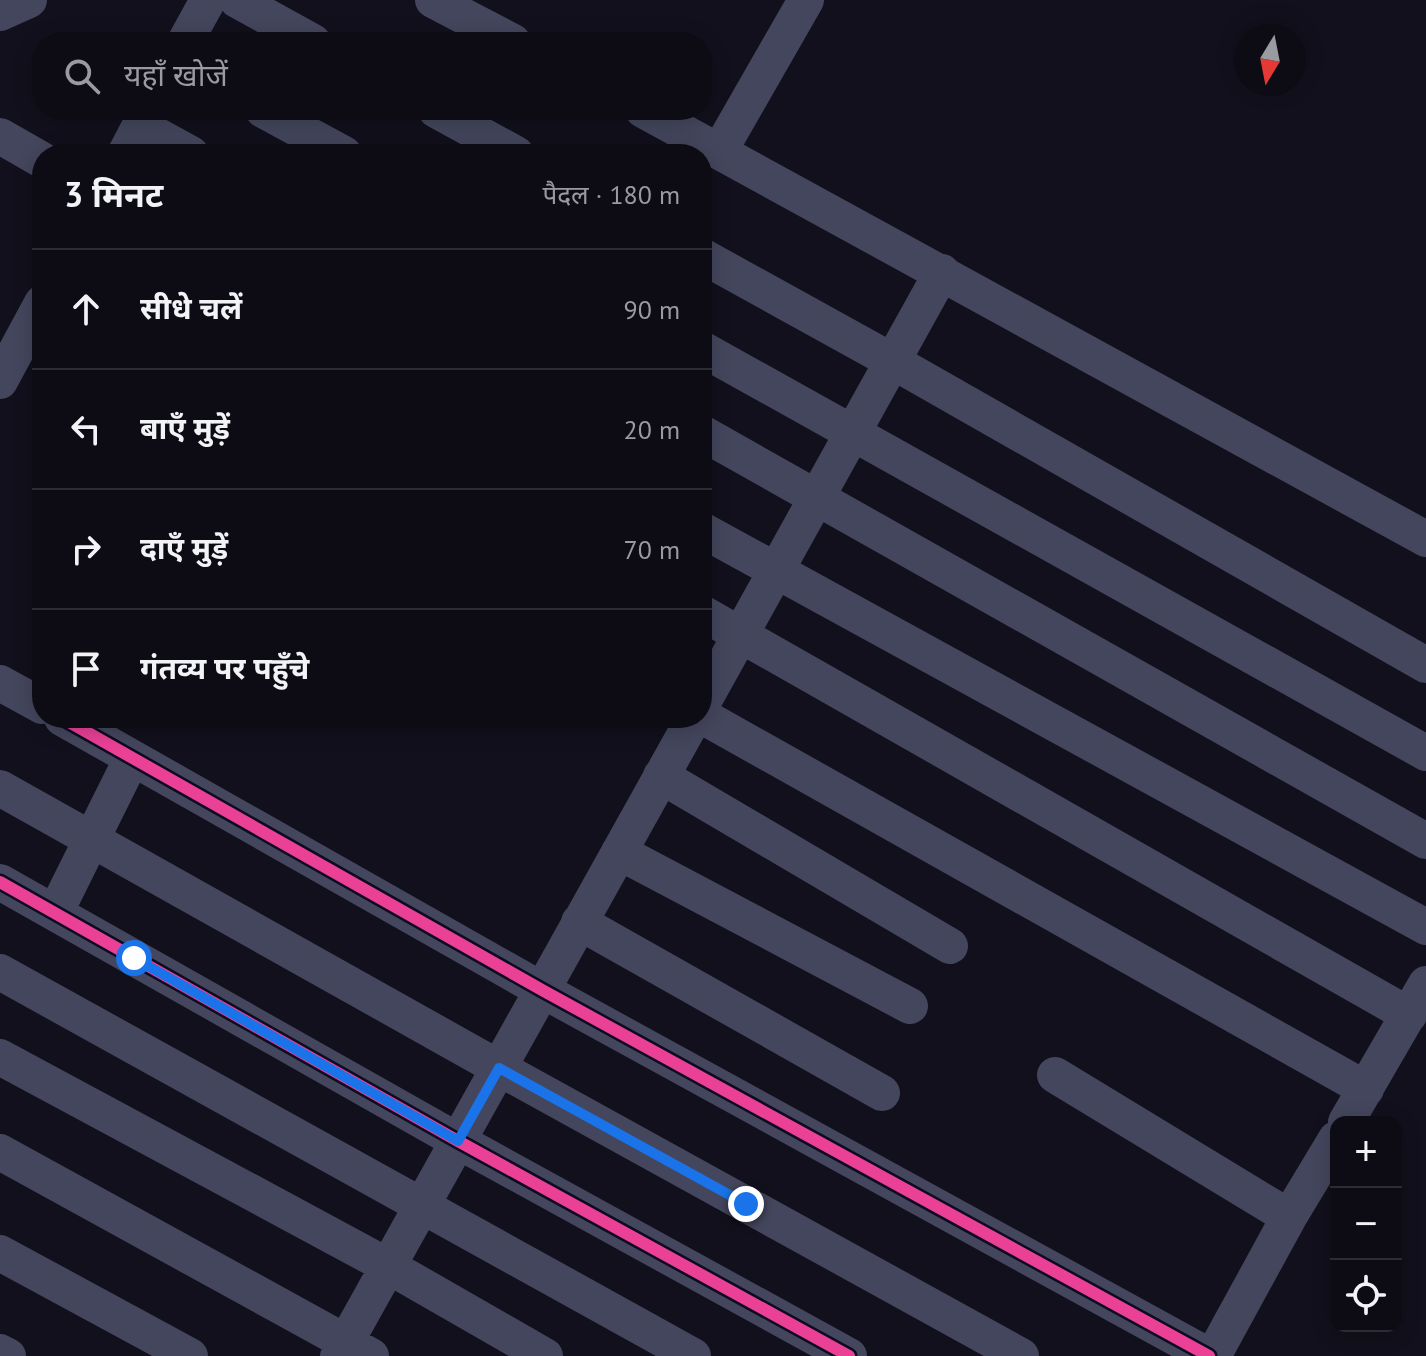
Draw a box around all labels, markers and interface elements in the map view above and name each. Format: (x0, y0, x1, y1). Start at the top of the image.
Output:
north arrow (1234, 24, 1306, 96)
search box (32, 32, 712, 120)
icon: search (60, 54, 104, 98)
text: यहाँ खोजें (124, 55, 228, 94)
text: 3 मिनट (64, 172, 163, 216)
text: पैदल · 180 m (542, 178, 680, 211)
icon: ahead (64, 287, 108, 331)
text: सीधे चलें (140, 288, 242, 327)
text: 90 m (624, 293, 680, 326)
icon: left (64, 407, 108, 451)
text: बाएँ मुड़ें (140, 408, 230, 447)
text: 20 m (624, 413, 680, 446)
icon: right (64, 527, 108, 571)
text: दाएँ मुड़ें (140, 528, 228, 567)
text: 70 m (624, 533, 680, 566)
icon: arrive (64, 647, 108, 691)
text: गंतव्य पर पहुँचे (140, 648, 309, 687)
route start (116, 940, 152, 976)
map controls (1330, 1116, 1402, 1332)
button: + (1330, 1116, 1402, 1188)
route end (728, 1186, 764, 1222)
button: − (1330, 1188, 1402, 1260)
button: locate (1330, 1260, 1402, 1332)

